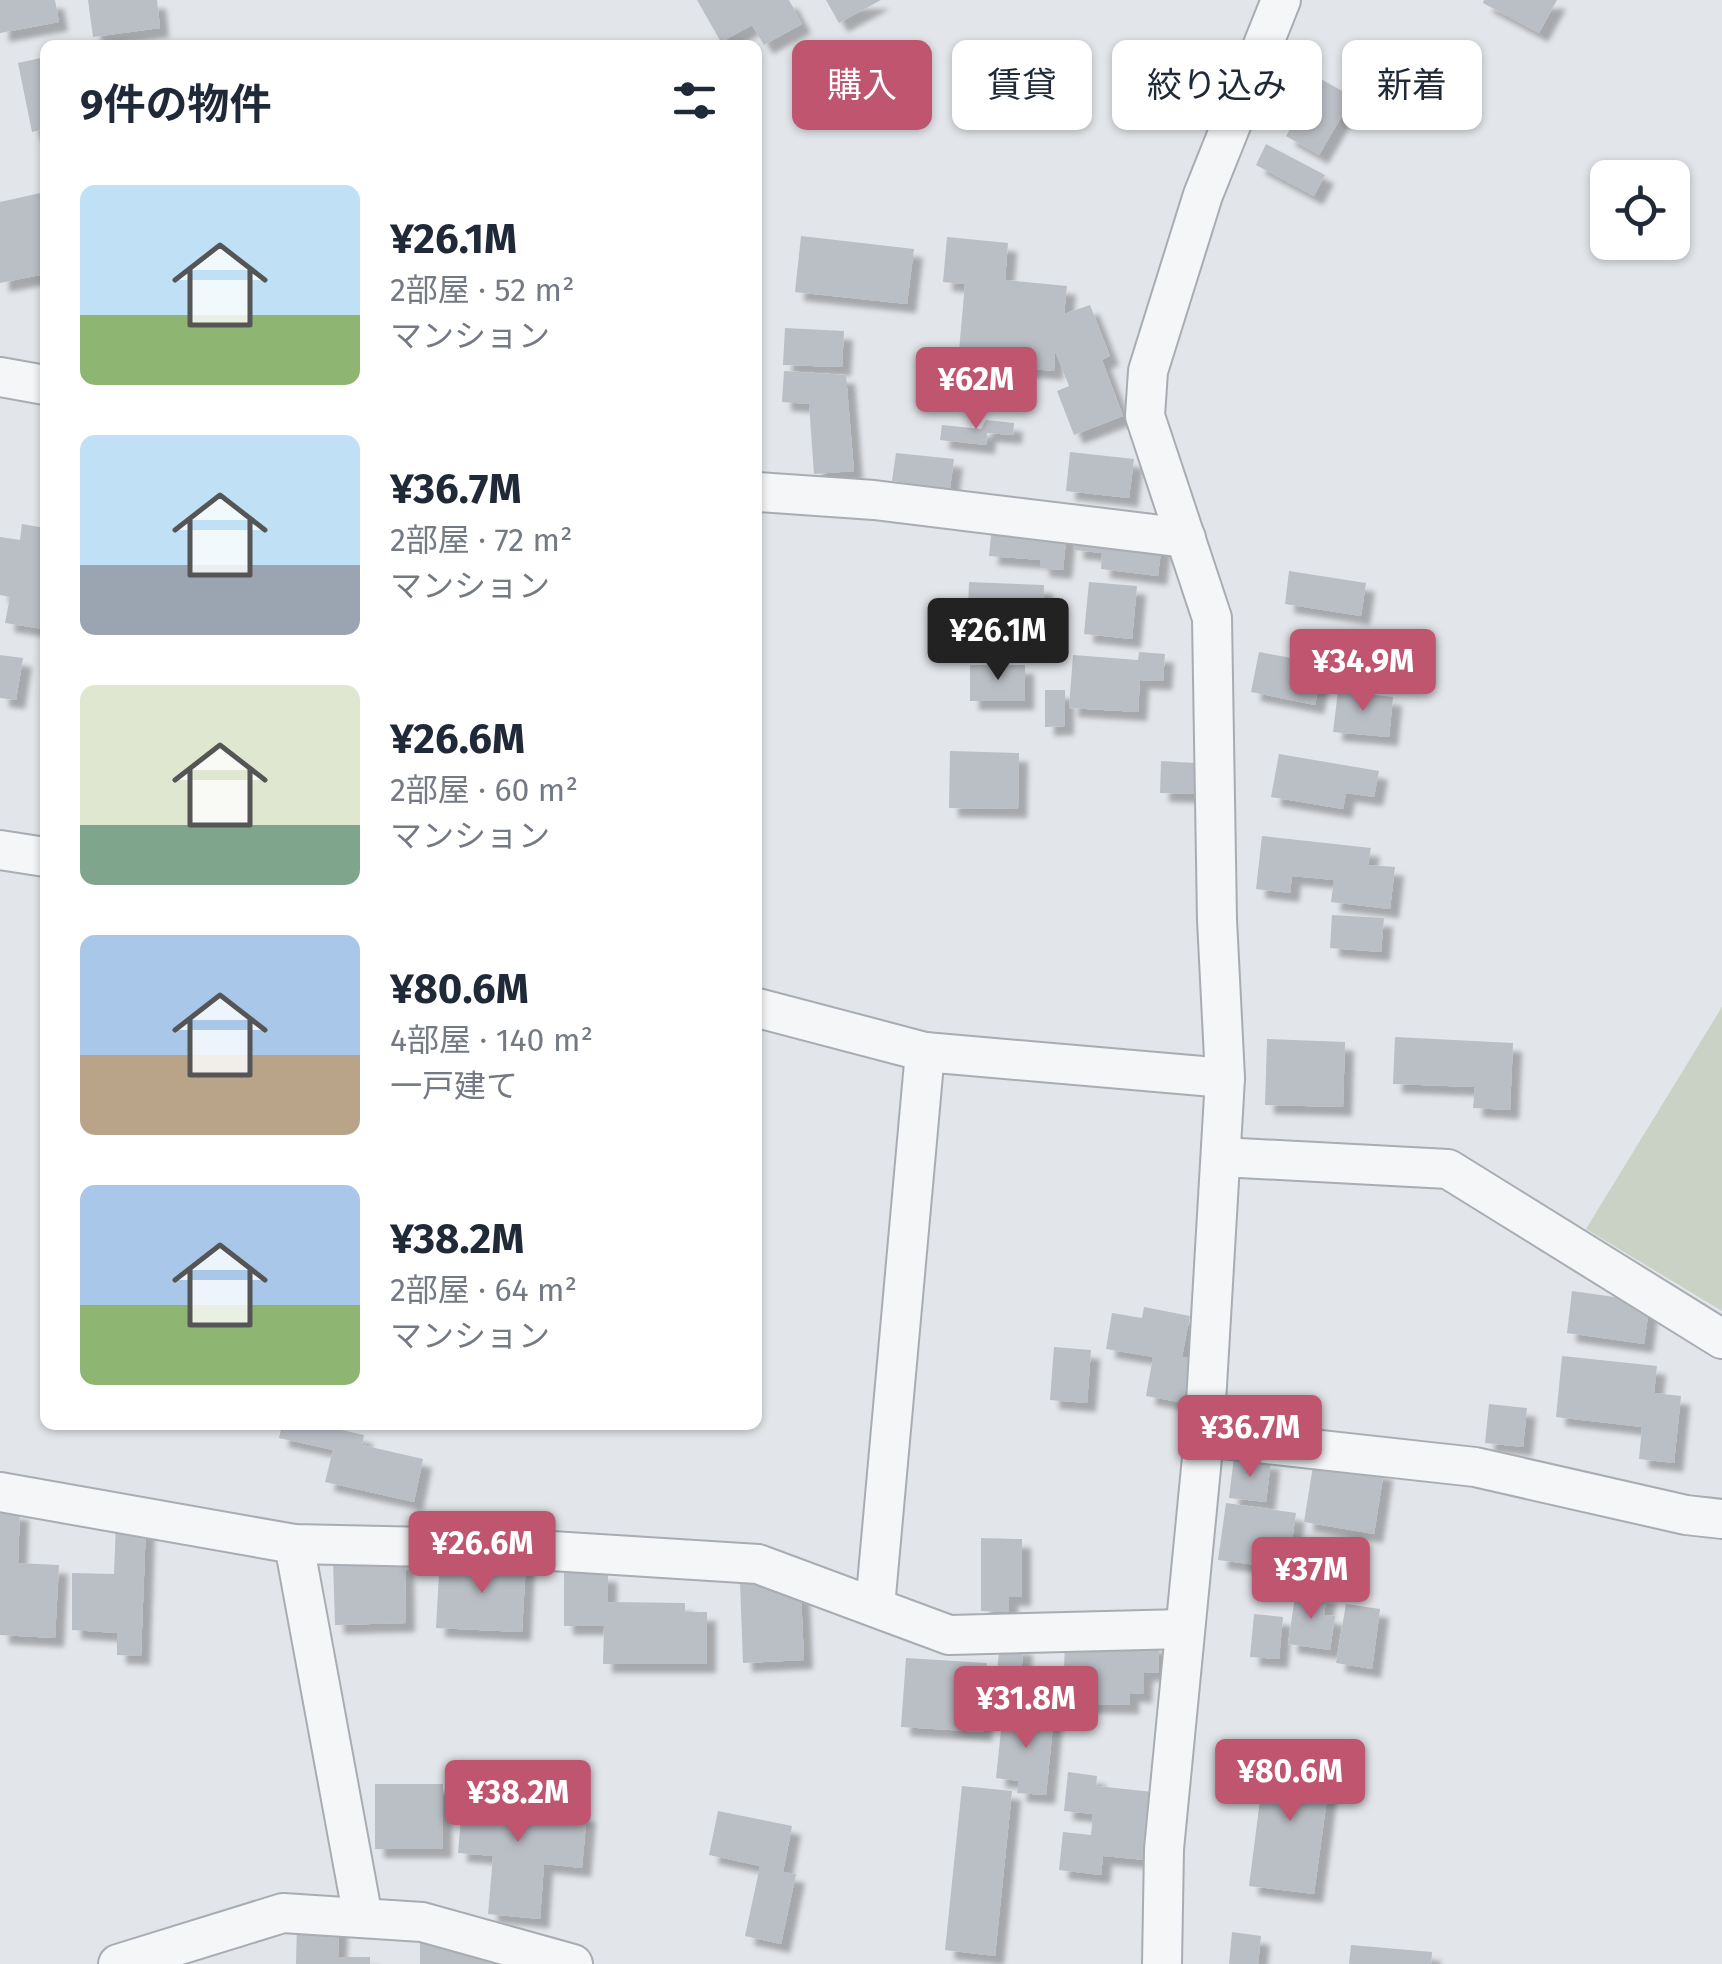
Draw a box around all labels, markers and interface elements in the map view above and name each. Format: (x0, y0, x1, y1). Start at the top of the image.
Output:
chip: 購入 (792, 40, 932, 130)
chip: 賃貸 (952, 40, 1092, 130)
chip: 絞り込み (1112, 40, 1322, 130)
chip: 新着 (1342, 40, 1482, 130)
icon: filters (667, 73, 722, 128)
text: 9件の物件 (80, 80, 272, 130)
map controls (1590, 160, 1690, 260)
button: locate (1590, 160, 1690, 260)
text: ¥26.1M (390, 214, 517, 264)
icon: home (160, 225, 280, 345)
text: 2部屋 · 52 m² (390, 271, 575, 309)
text: マンション (390, 317, 550, 355)
pin: ¥62M (917, 347, 1035, 432)
text: ¥62M (938, 360, 1014, 398)
text: ¥36.7M (390, 464, 522, 514)
icon: home (160, 475, 280, 595)
text: 2部屋 · 72 m² (390, 521, 573, 559)
text: マンション (390, 567, 550, 605)
pin: ¥26.1M (917, 598, 1079, 683)
text: ¥26.1M (950, 611, 1046, 649)
pin: ¥34.9M (1282, 629, 1444, 714)
text: ¥34.9M (1312, 642, 1414, 680)
text: ¥26.6M (390, 714, 525, 764)
icon: home (160, 725, 280, 845)
text: 2部屋 · 60 m² (390, 771, 578, 809)
text: マンション (390, 817, 550, 855)
text: ¥80.6M (390, 964, 529, 1014)
icon: home (160, 975, 280, 1095)
text: 4部屋 · 140 m² (390, 1021, 593, 1059)
text: 一戸建て (390, 1067, 518, 1105)
text: ¥38.2M (390, 1214, 524, 1264)
icon: home (160, 1225, 280, 1345)
text: 2部屋 · 64 m² (390, 1271, 577, 1309)
text: マンション (390, 1317, 550, 1355)
pin: ¥36.7M (1169, 1395, 1331, 1480)
text: ¥36.7M (1200, 1408, 1300, 1446)
pin: ¥26.6M (401, 1511, 563, 1596)
text: ¥26.6M (431, 1524, 533, 1562)
pin: ¥37M (1252, 1537, 1370, 1622)
text: ¥37M (1274, 1550, 1348, 1588)
pin: ¥31.8M (945, 1666, 1107, 1751)
text: ¥31.8M (976, 1679, 1076, 1717)
pin: ¥80.6M (1209, 1739, 1371, 1824)
text: ¥80.6M (1237, 1752, 1343, 1790)
pin: ¥38.2M (437, 1760, 599, 1845)
text: ¥38.2M (467, 1773, 569, 1811)

